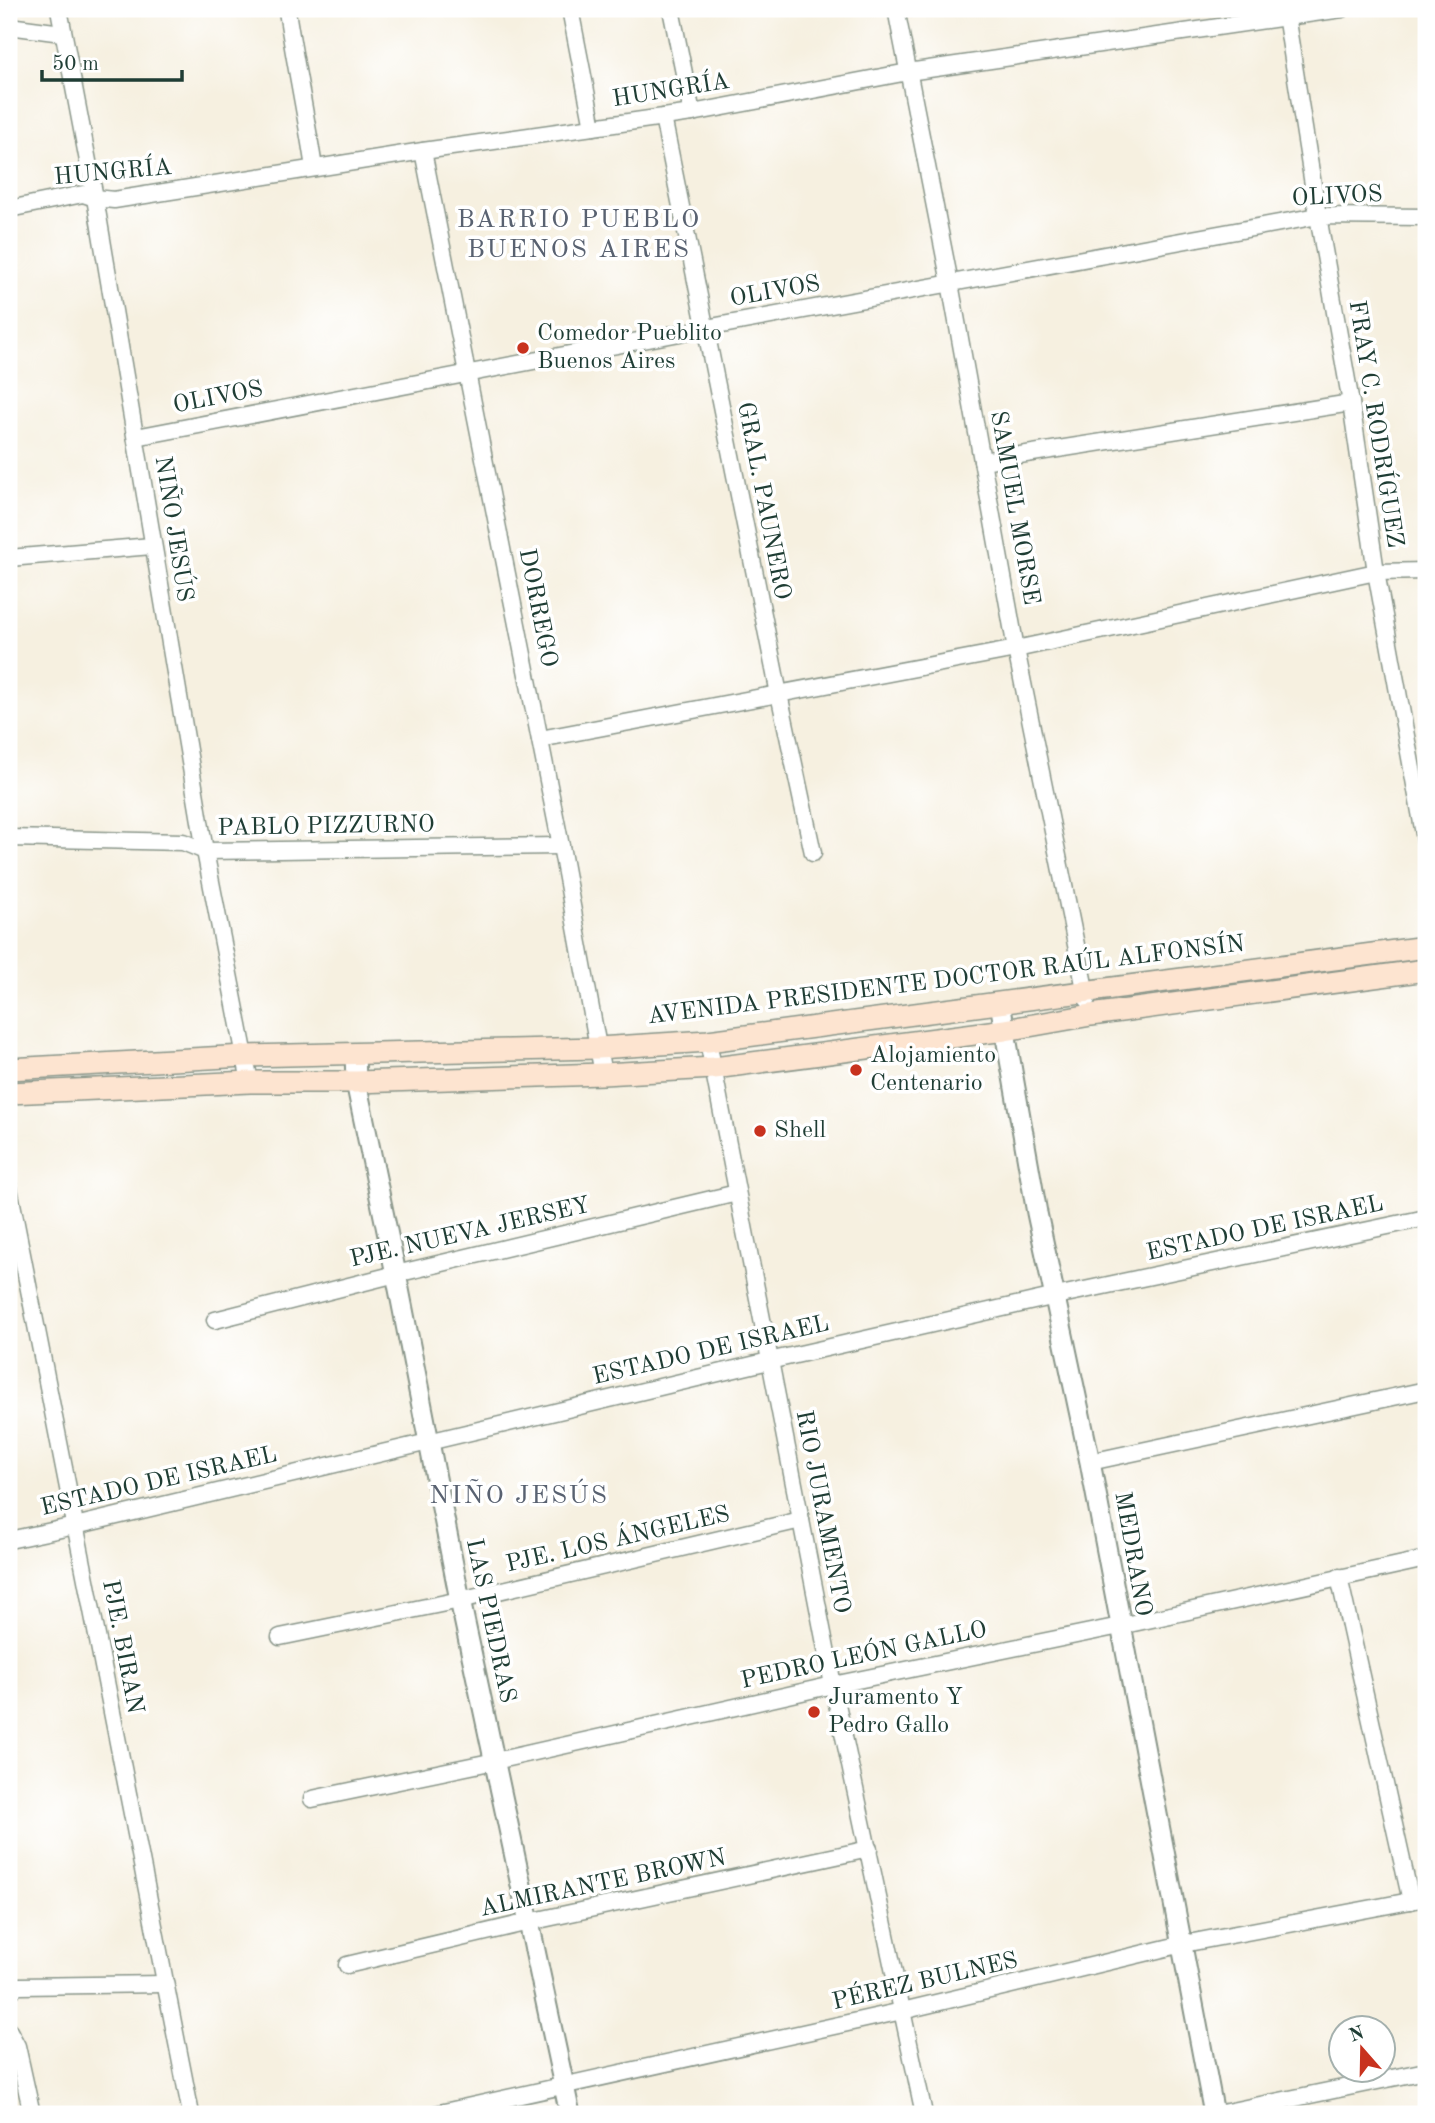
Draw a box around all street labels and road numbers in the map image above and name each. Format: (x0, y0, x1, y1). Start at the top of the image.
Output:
street label: HUNGRÍA (610, 66, 731, 112)
street label: HUNGRÍA (53, 152, 173, 190)
street label: OLIVOS (1291, 183, 1383, 211)
street label: OLIVOS (728, 272, 822, 312)
street label: FRAY C. RODRÍGUEZ (1344, 298, 1410, 549)
street label: OLIVOS (171, 378, 265, 418)
street label: GRAL. PAUNERO (732, 400, 794, 602)
street label: SAMUEL MORSE (985, 409, 1043, 607)
street label: NIÑO JESÚS (150, 454, 201, 604)
street label: DORREGO (514, 547, 560, 669)
street label: PABLO PIZZURNO (217, 813, 435, 841)
street label: AVENIDA PRESIDENTE DOCTOR RAÚL ALFONSÍN (645, 927, 1246, 1030)
street label: ESTADO DE ISRAEL (1144, 1192, 1386, 1266)
street label: PJE. NUEVA JERSEY (348, 1194, 592, 1272)
street label: ESTADO DE ISRAEL (591, 1312, 831, 1390)
street label: RIO JURAMENTO (791, 1408, 853, 1616)
street label: ESTADO DE ISRAEL (39, 1443, 279, 1521)
street label: MEDRANO (1109, 1490, 1155, 1618)
street label: PJE. LOS ÁNGELES (503, 1499, 732, 1577)
street label: LAS PIEDRAS (461, 1537, 519, 1705)
street label: PJE. BIRAN (97, 1578, 147, 1716)
street label: PEDRO LEÓN GALLO (738, 1613, 989, 1694)
street label: ALMIRANTE BROWN (478, 1846, 728, 1922)
street label: PÉREZ BULNES (829, 1945, 1020, 2015)

